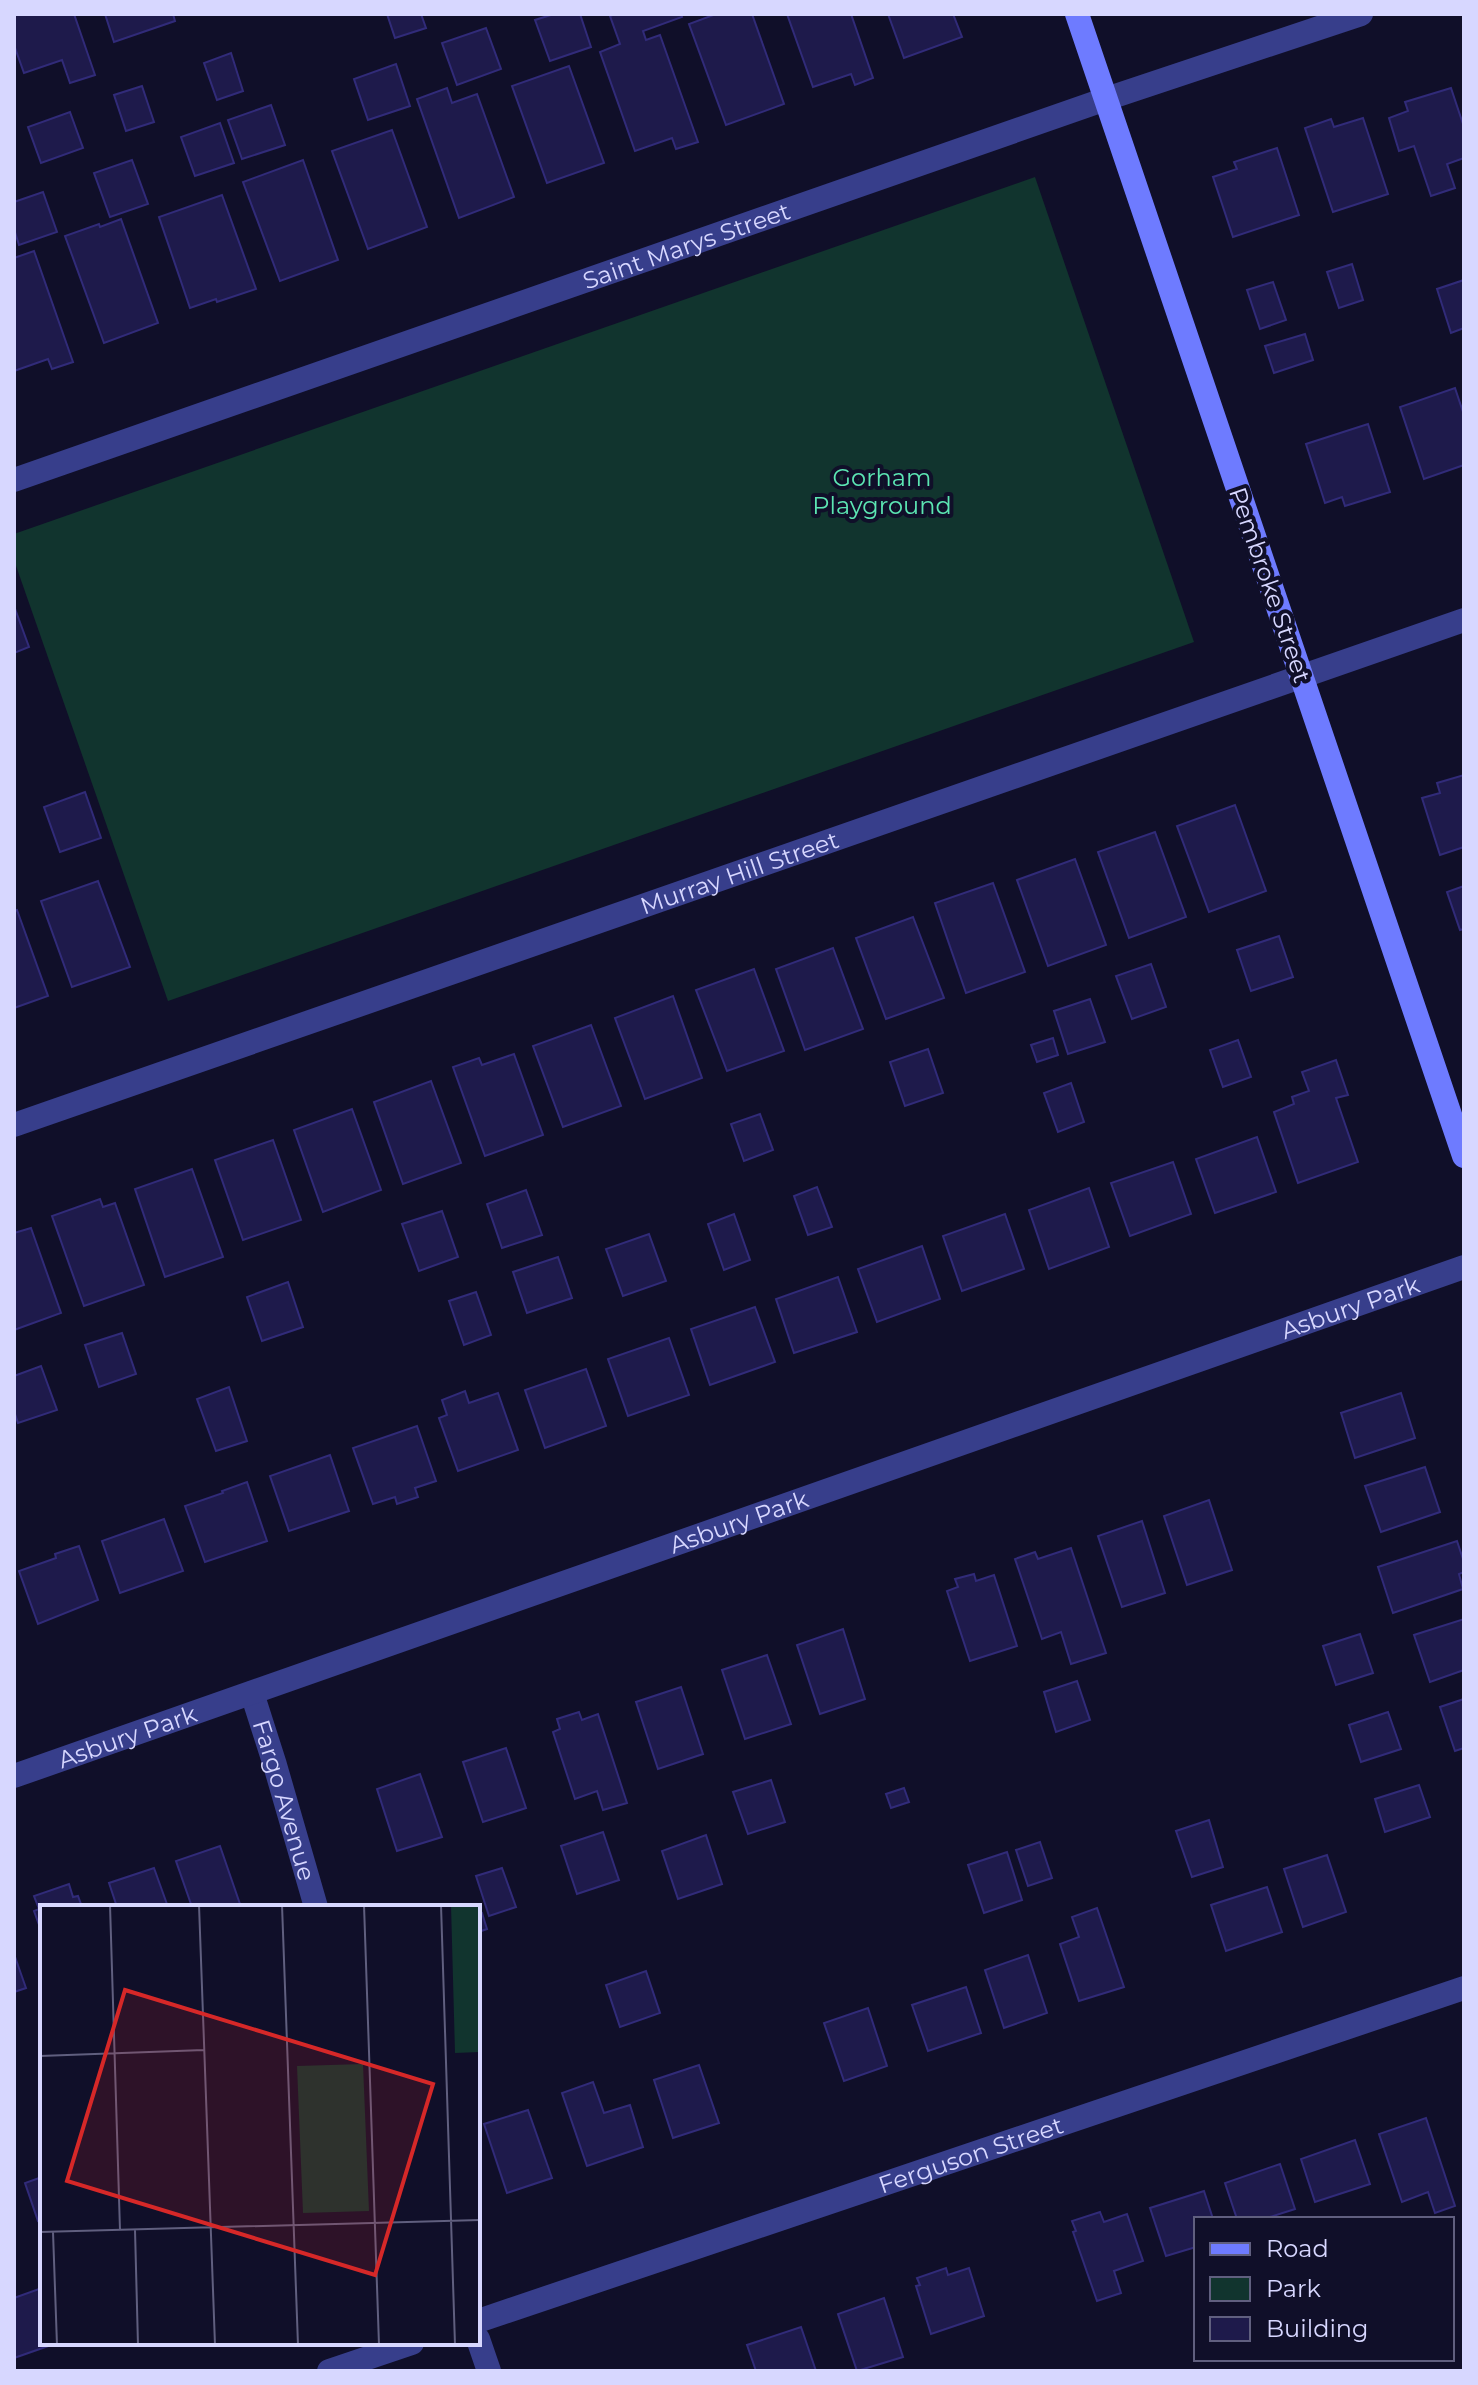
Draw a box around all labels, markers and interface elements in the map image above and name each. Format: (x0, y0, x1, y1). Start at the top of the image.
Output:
street label: Saint Marys Street (579, 196, 794, 295)
park label: Gorham Playground (812, 463, 952, 520)
street label: Pembroke Street (1223, 483, 1317, 687)
street label: Murray Hill Street (636, 824, 842, 920)
street label: Asbury Park (1277, 1269, 1424, 1345)
street label: Asbury Park (665, 1484, 812, 1559)
street label: Asbury Park (54, 1698, 201, 1774)
street label: Fargo Avenue (247, 1716, 322, 1884)
inset map (40, 1905, 480, 2345)
street label: Ferguson Street (875, 2110, 1067, 2199)
legend (1194, 2217, 1454, 2361)
text: Road (1266, 2234, 1329, 2263)
text: Park (1266, 2274, 1321, 2303)
text: Building (1266, 2314, 1369, 2343)

